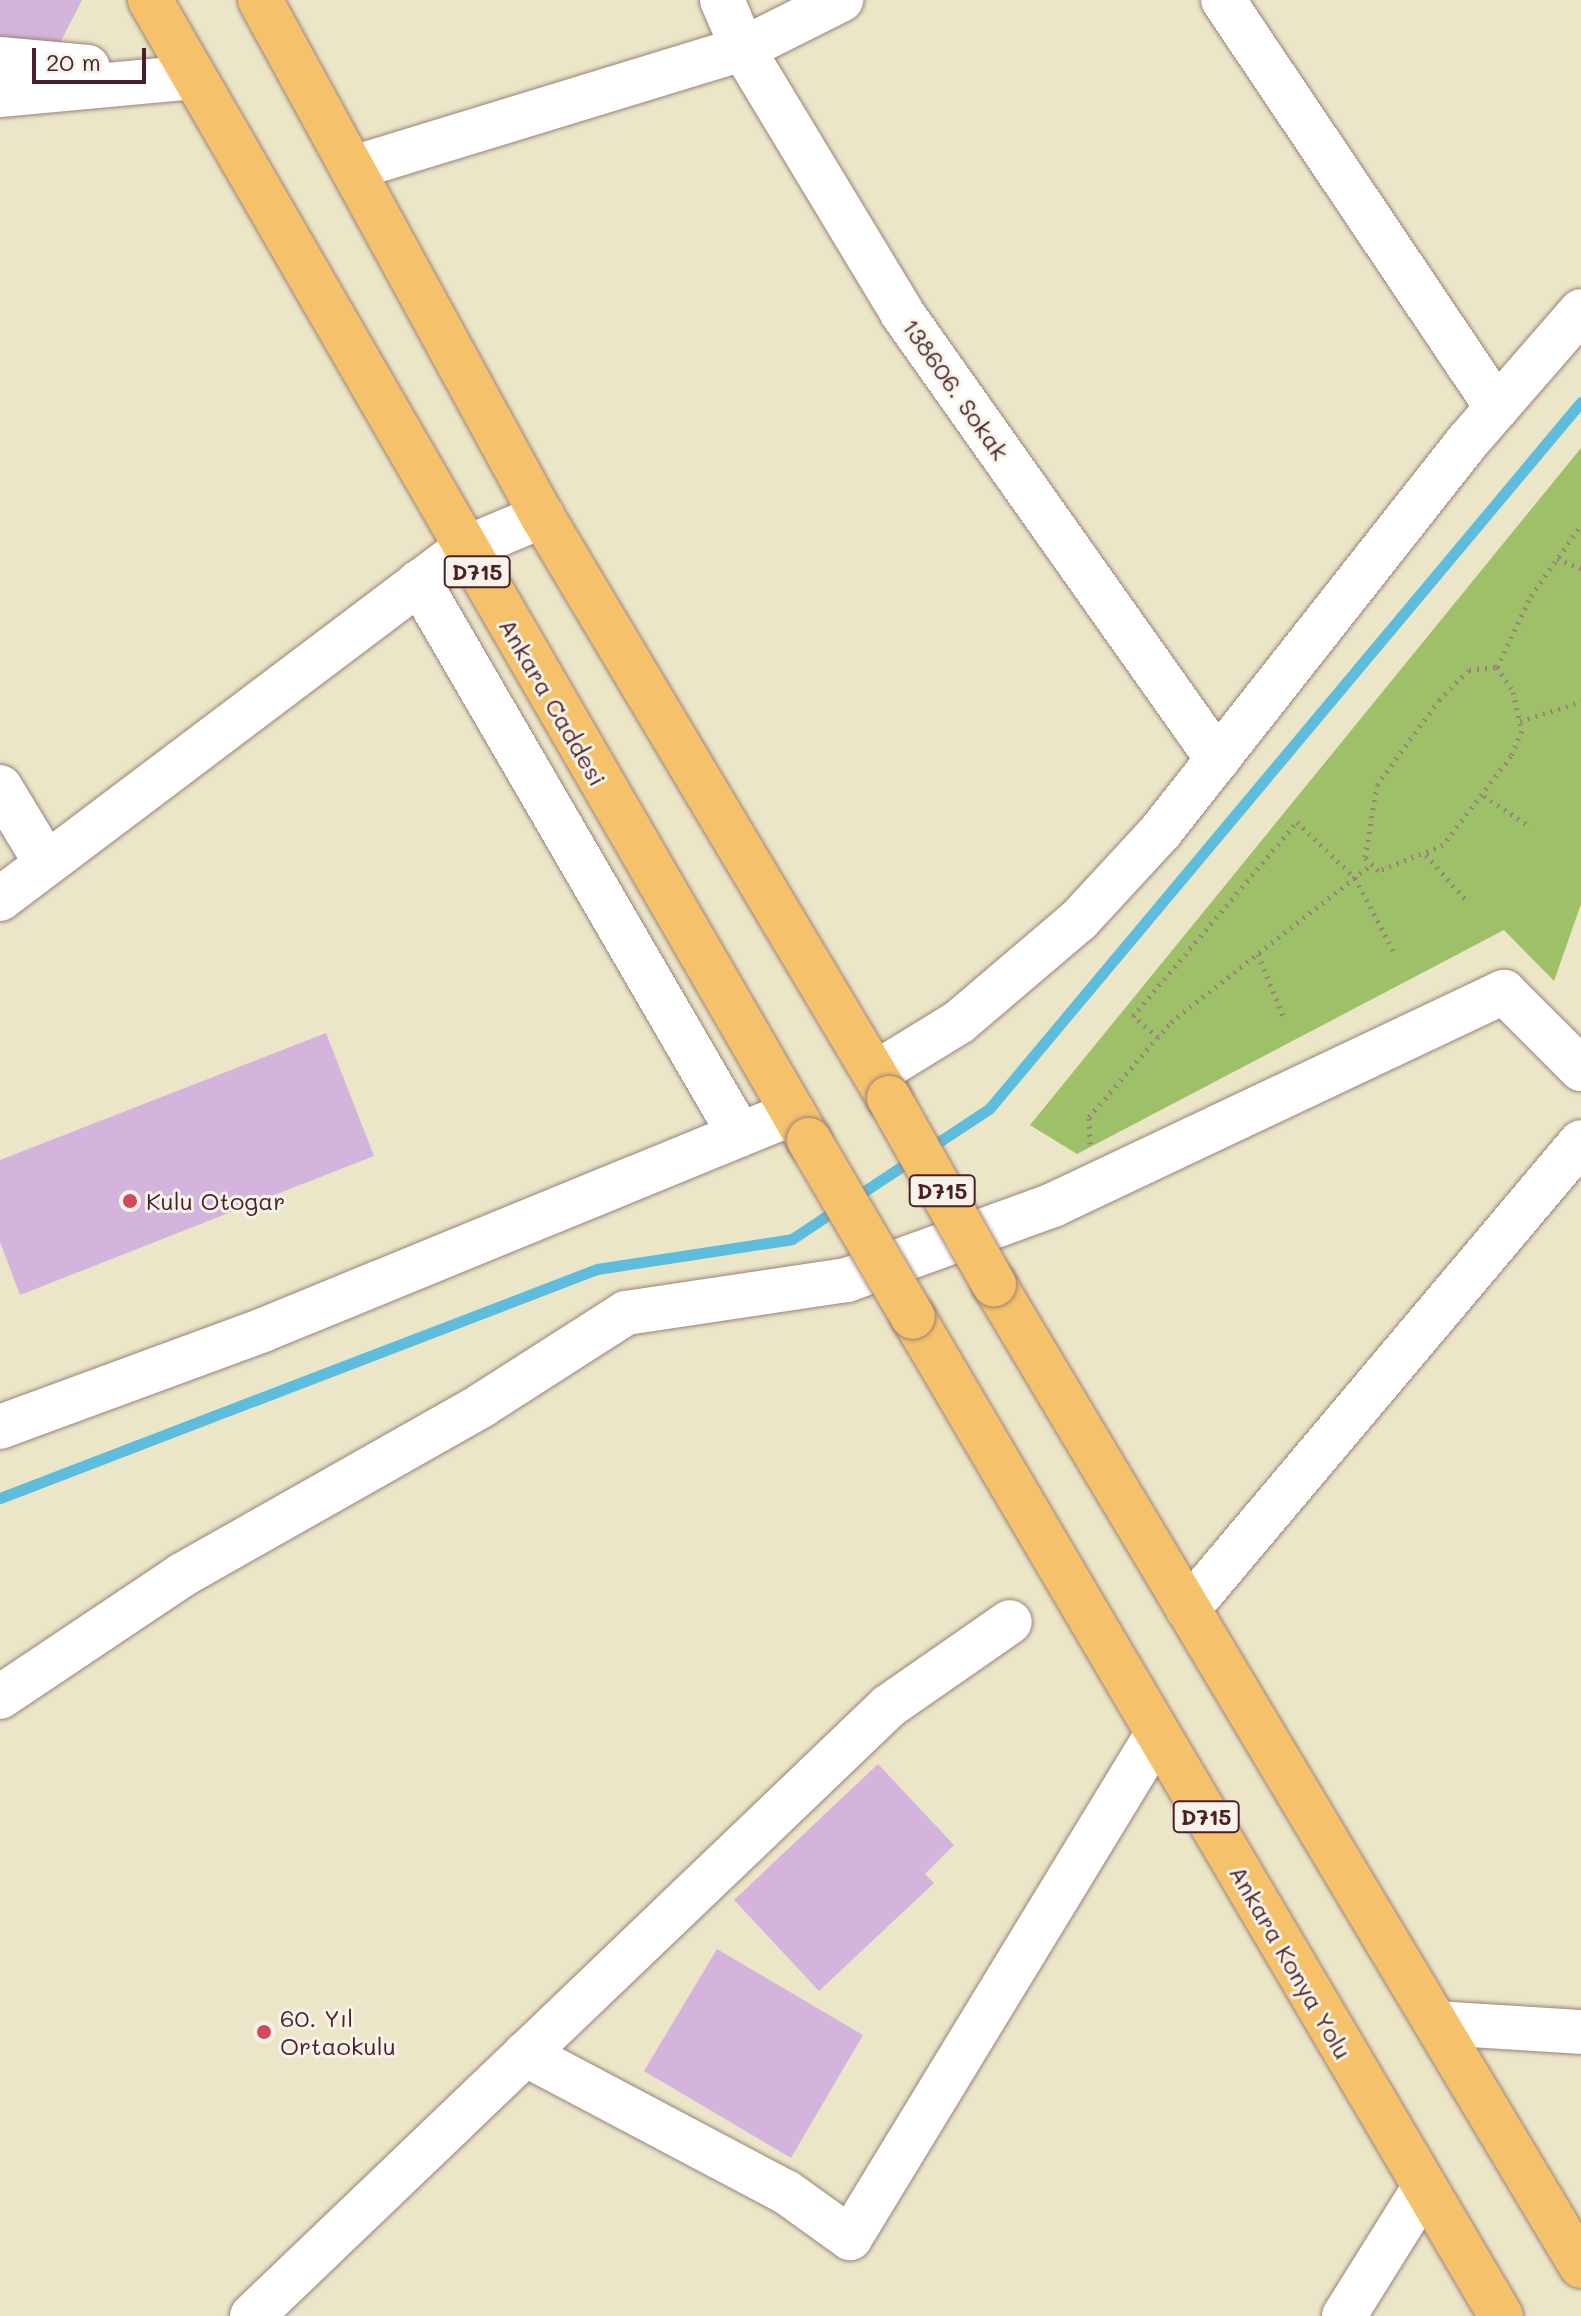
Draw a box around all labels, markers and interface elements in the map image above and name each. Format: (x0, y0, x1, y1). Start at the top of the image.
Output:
scale bar (36, 32, 150, 82)
text: 20 m (46, 46, 101, 77)
street label: 138606. Sokak (897, 313, 1015, 465)
road number: D715 (443, 554, 511, 590)
street label: Ankara Caddesi (493, 613, 613, 791)
road number: D715 (908, 1173, 976, 1209)
place label: Kulu Otogar (146, 1187, 285, 1215)
marker: Kulu Otogar (121, 1192, 139, 1210)
road number: D715 (1172, 1799, 1240, 1835)
street label: Ankara Konya Yolu (1224, 1860, 1358, 2064)
place label: 60. Yıl Ortaokulu (280, 2004, 396, 2060)
marker: 60. Yıl Ortaokulu (255, 2023, 273, 2041)

